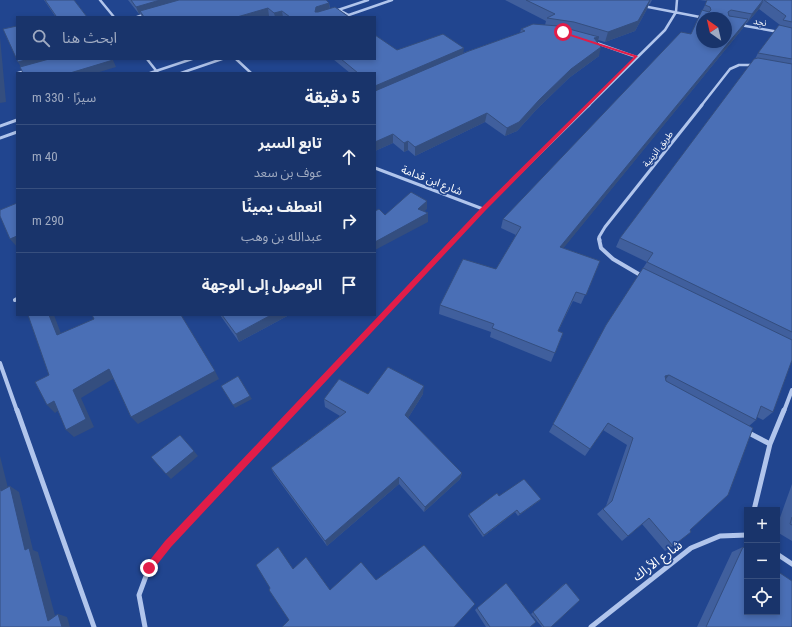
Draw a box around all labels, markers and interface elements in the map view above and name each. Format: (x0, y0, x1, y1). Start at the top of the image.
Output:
north arrow (696, 12, 732, 48)
search box (16, 16, 376, 60)
street label: نجد (753, 16, 767, 28)
route start (554, 23, 572, 41)
icon: search (30, 27, 52, 49)
text: ابحث هنا (62, 29, 117, 47)
text: 5 دقيقة (305, 87, 360, 107)
text: سيرًا · 330 m (32, 90, 96, 105)
street label: طريق الزينية (641, 129, 676, 170)
text: تابع السير (258, 134, 322, 152)
icon: ahead (338, 146, 360, 168)
text: 40 m (32, 149, 58, 164)
street label: شارع ابن قدامة (399, 163, 465, 199)
text: عوف بن سعد (254, 165, 322, 180)
text: انعطف يمينًا (242, 198, 322, 216)
icon: right (338, 210, 360, 232)
text: 290 m (32, 213, 64, 228)
text: عبدالله بن وهب (241, 229, 322, 244)
icon: arrive (338, 274, 360, 296)
text: الوصول إلى الوجهة (202, 276, 322, 294)
map controls (744, 507, 780, 615)
button: + (744, 507, 780, 543)
street label: شارع الأراك (630, 537, 687, 586)
button: − (744, 543, 780, 579)
route end (140, 559, 158, 577)
button: locate (744, 579, 780, 615)

